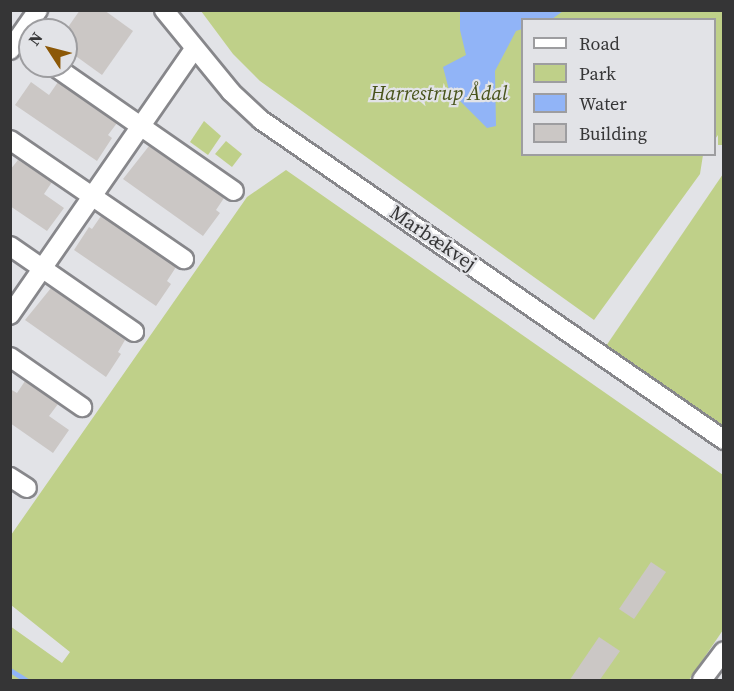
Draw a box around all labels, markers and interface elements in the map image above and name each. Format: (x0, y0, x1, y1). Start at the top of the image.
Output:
north arrow (18, 18, 78, 78)
legend (521, 18, 716, 156)
text: N (23, 27, 47, 50)
text: Road (579, 31, 620, 56)
text: Park (579, 61, 616, 86)
park label: Harrestrup Ådal (370, 81, 508, 105)
text: Water (579, 91, 627, 116)
text: Building (579, 121, 647, 146)
street label: Marbækvej (385, 200, 481, 276)

